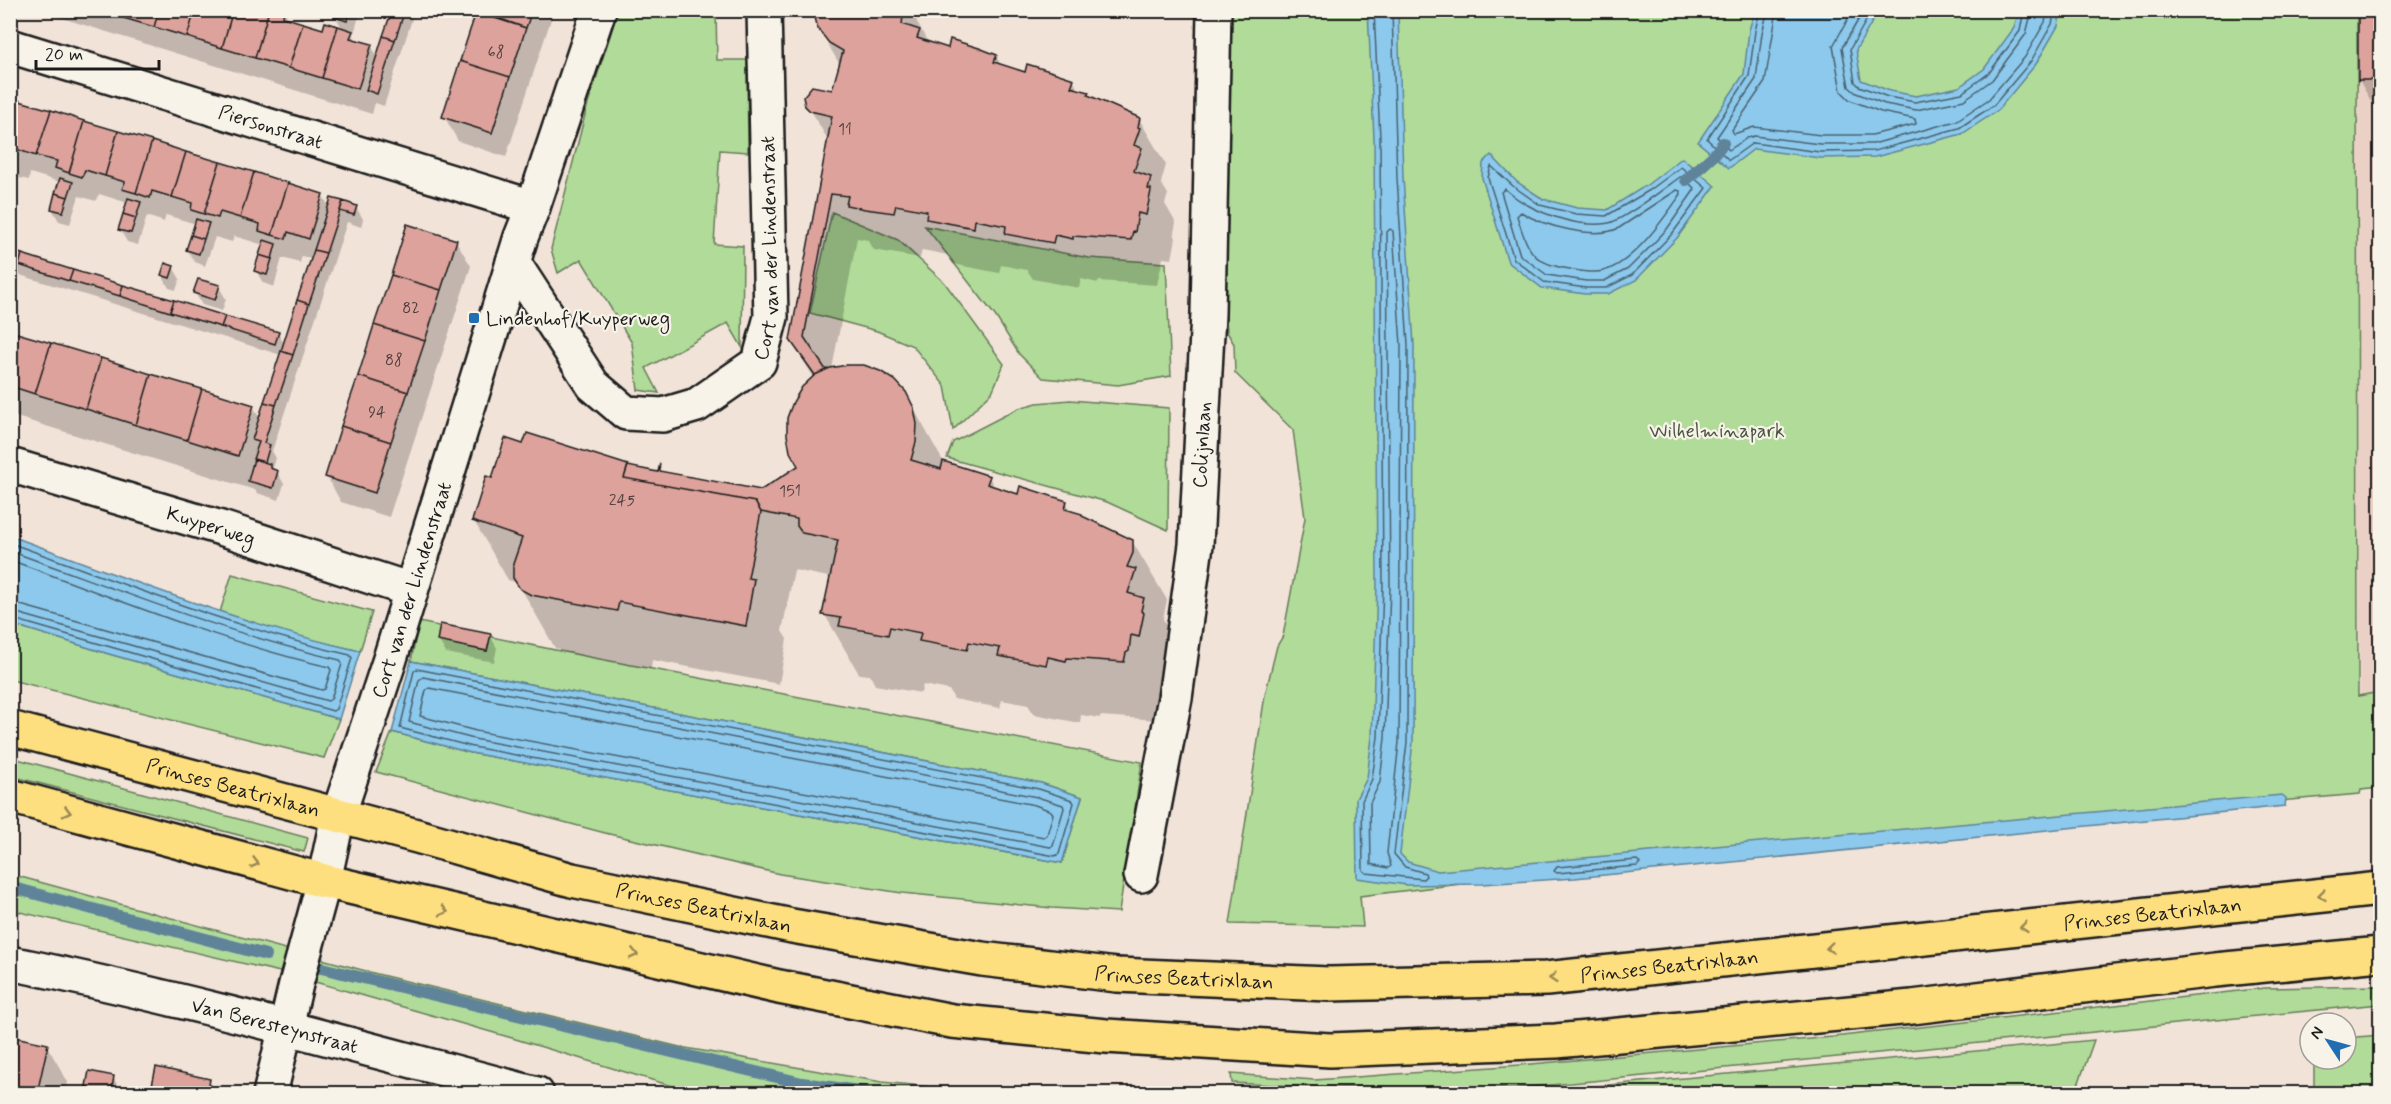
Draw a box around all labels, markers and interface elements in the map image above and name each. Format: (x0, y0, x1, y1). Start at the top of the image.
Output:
scale bar (36, 33, 159, 71)
house number: 68 (488, 42, 504, 63)
text: 20 m (45, 43, 83, 67)
street label: Piersonstraat (215, 99, 326, 157)
house number: 11 (838, 119, 852, 140)
street label: Cort van der Lindenstraat (748, 135, 786, 364)
house number: 82 (402, 298, 420, 319)
place label: Lindenhof/Kuyperweg (486, 306, 670, 334)
marker: Lindenhof/Kuyperweg (467, 311, 481, 325)
house number: 88 (385, 350, 403, 371)
street label: Colijnlaan (1187, 401, 1218, 489)
house number: 94 (368, 402, 386, 423)
park label: Wilhelminapark (1649, 418, 1785, 445)
street label: Cort van der Lindenstraat (366, 479, 459, 702)
house number: 151 (779, 481, 801, 502)
house number: 245 (609, 490, 635, 511)
street label: Kuyperweg (163, 500, 259, 554)
street label: Prinses Beatrixlaan (143, 753, 323, 825)
one-way arrow (62, 804, 72, 817)
one-way arrow (250, 855, 260, 868)
street label: Prinses Beatrixlaan (613, 878, 794, 941)
one-way arrow (2318, 888, 2327, 901)
street label: Prinses Beatrixlaan (2062, 892, 2243, 938)
one-way arrow (439, 903, 449, 916)
one-way arrow (2020, 921, 2029, 933)
one-way arrow (1826, 942, 1835, 954)
street label: Prinses Beatrixlaan (1579, 944, 1760, 990)
one-way arrow (629, 946, 639, 959)
street label: Prinses Beatrixlaan (1093, 960, 1274, 997)
one-way arrow (1548, 971, 1557, 984)
street label: Van Beresteynstraat (188, 992, 361, 1061)
north arrow (2298, 1011, 2358, 1071)
text: N (2305, 1023, 2329, 1044)

